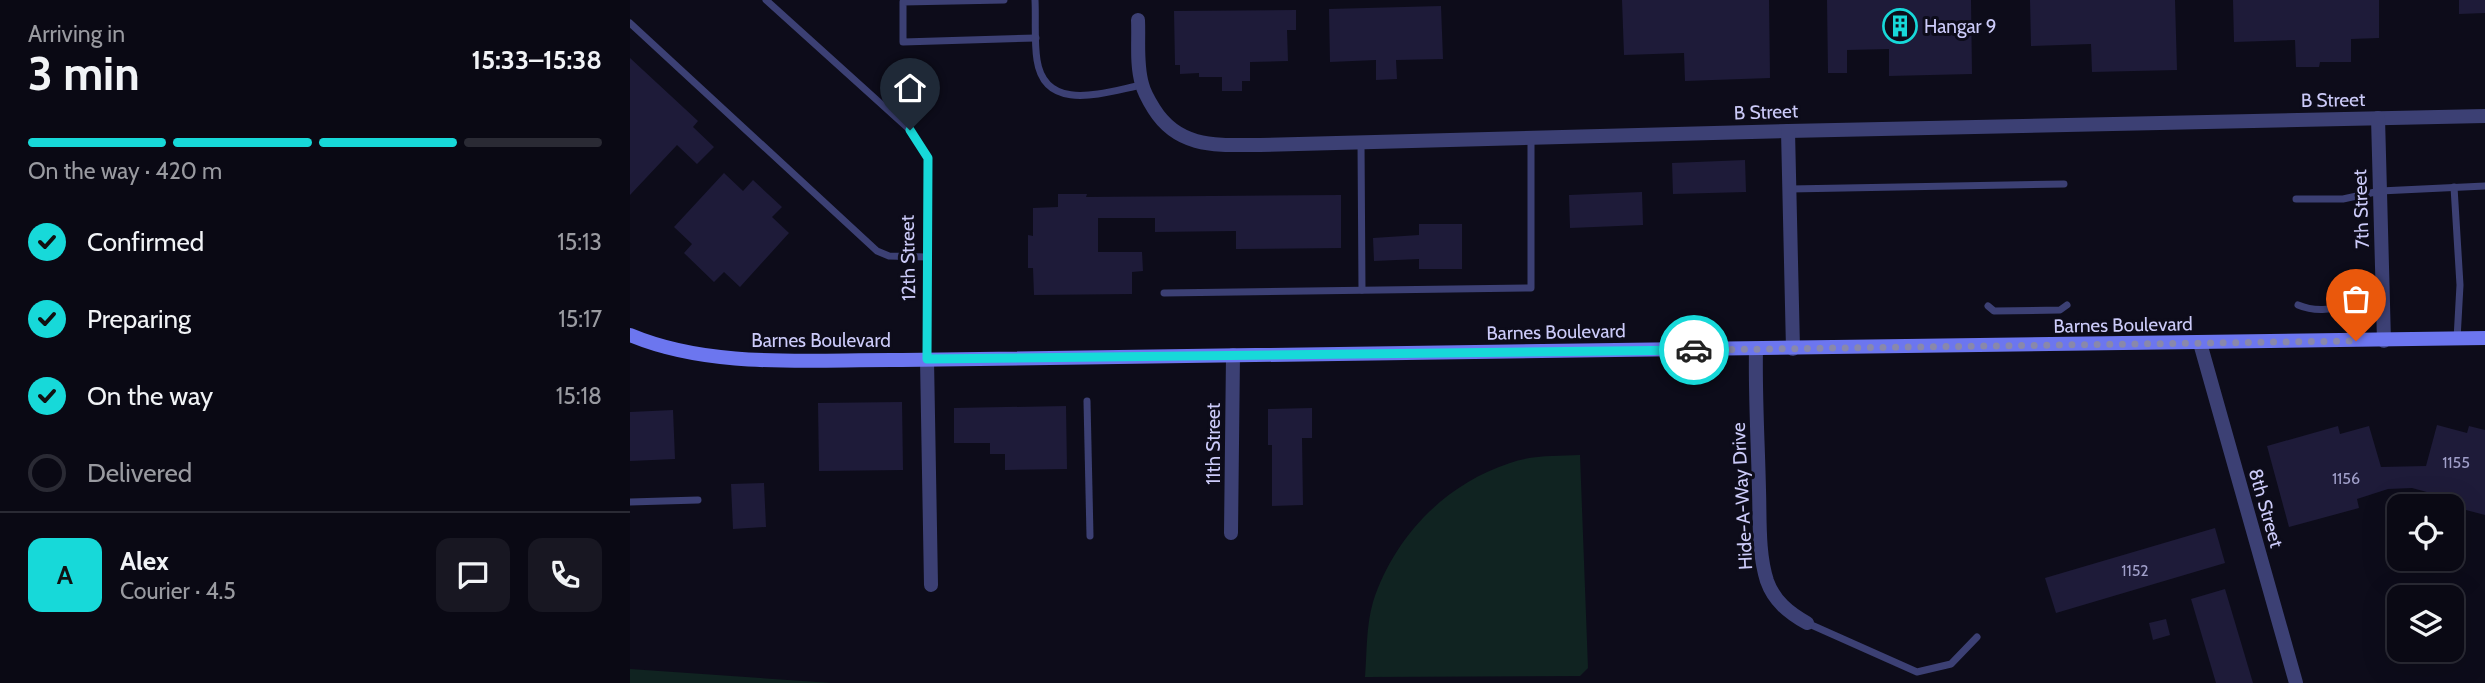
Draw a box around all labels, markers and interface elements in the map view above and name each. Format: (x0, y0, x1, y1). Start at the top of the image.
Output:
building icon: Hangar 9 (1881, 7, 1919, 45)
place label: Hangar 9 (1924, 15, 1997, 38)
text: Arriving in (28, 20, 125, 48)
text: 15:33–15:38 (472, 44, 602, 76)
text: 3 min (28, 46, 140, 102)
pin (880, 58, 940, 130)
icon: home (891, 69, 929, 107)
street label: B Street (2301, 88, 2366, 112)
street label: B Street (1733, 99, 1799, 125)
text: On the way · 420 m (28, 157, 222, 185)
street label: 7th Street (2348, 168, 2374, 249)
street label: 12th Street (896, 214, 920, 301)
icon: check (28, 223, 66, 261)
text: Confirmed (87, 226, 204, 258)
text: 15:13 (557, 228, 602, 256)
pin (2326, 269, 2386, 341)
icon: bag (2337, 280, 2375, 318)
icon: check (28, 300, 66, 338)
text: Preparing (87, 303, 191, 335)
text: 15:17 (558, 305, 602, 333)
street label: Barnes Boulevard (2053, 312, 2193, 338)
courier (1659, 315, 1729, 385)
street label: Barnes Boulevard (1486, 319, 1626, 345)
street label: Barnes Boulevard (751, 329, 891, 352)
icon: car (1675, 331, 1713, 369)
icon: check (28, 377, 66, 415)
text: On the way (87, 380, 213, 412)
text: 15:18 (556, 382, 602, 410)
street label: 11th Street (1202, 402, 1225, 485)
street label: Hide-A-Way Drive (1727, 421, 1757, 570)
house number: 1155 (2442, 453, 2470, 472)
text: Delivered (87, 457, 192, 489)
street label: 8th Street (2244, 466, 2288, 551)
house number: 1156 (2332, 469, 2360, 488)
map controls (2387, 494, 2464, 662)
button: locate (2387, 494, 2464, 571)
button: chat (436, 538, 510, 612)
button: phone (528, 538, 602, 612)
text: Alex (120, 545, 169, 577)
text: A (57, 559, 73, 591)
house number: 1152 (2121, 561, 2149, 580)
text: Courier · 4.5 (120, 577, 236, 605)
button: layers (2387, 585, 2464, 662)

